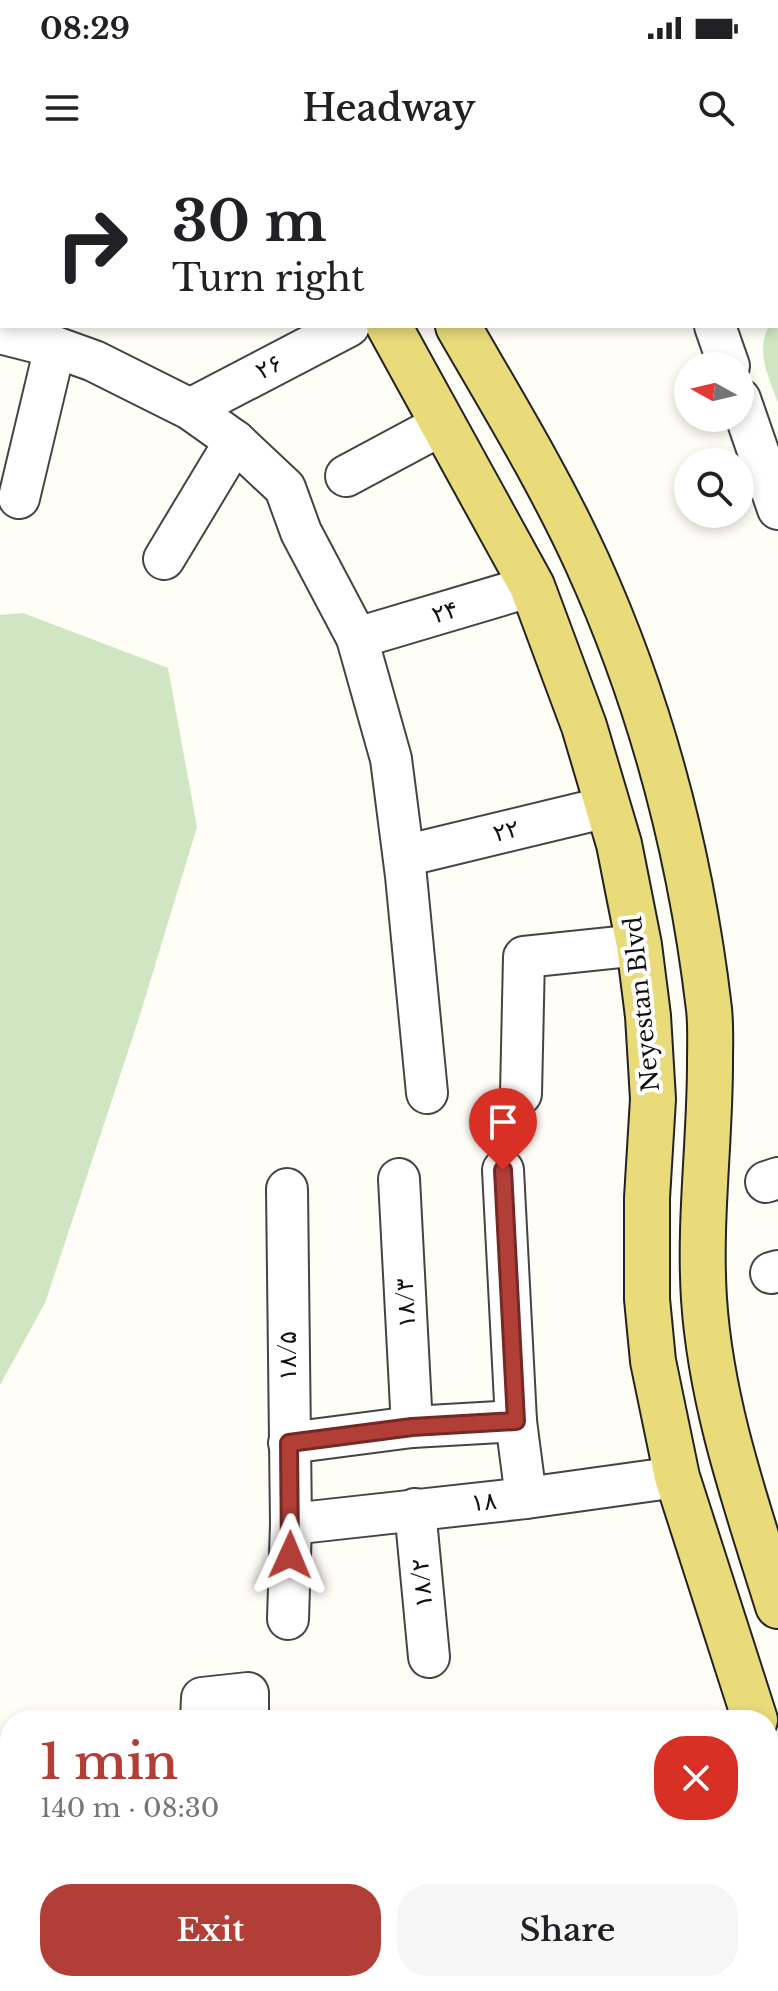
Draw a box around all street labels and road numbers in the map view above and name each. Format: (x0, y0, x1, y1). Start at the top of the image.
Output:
street label: ۲۶ (251, 348, 287, 385)
street label: ۲۴ (428, 594, 461, 629)
street label: ۲۲ (490, 813, 522, 848)
street label: Neyestan Blvd (618, 915, 665, 1093)
street label: ۱۸/۳ (390, 1277, 421, 1329)
street label: ۱۸/۵ (273, 1331, 302, 1381)
street label: ۱۸ (470, 1486, 498, 1517)
street label: ۱۸/۲ (405, 1557, 438, 1609)

